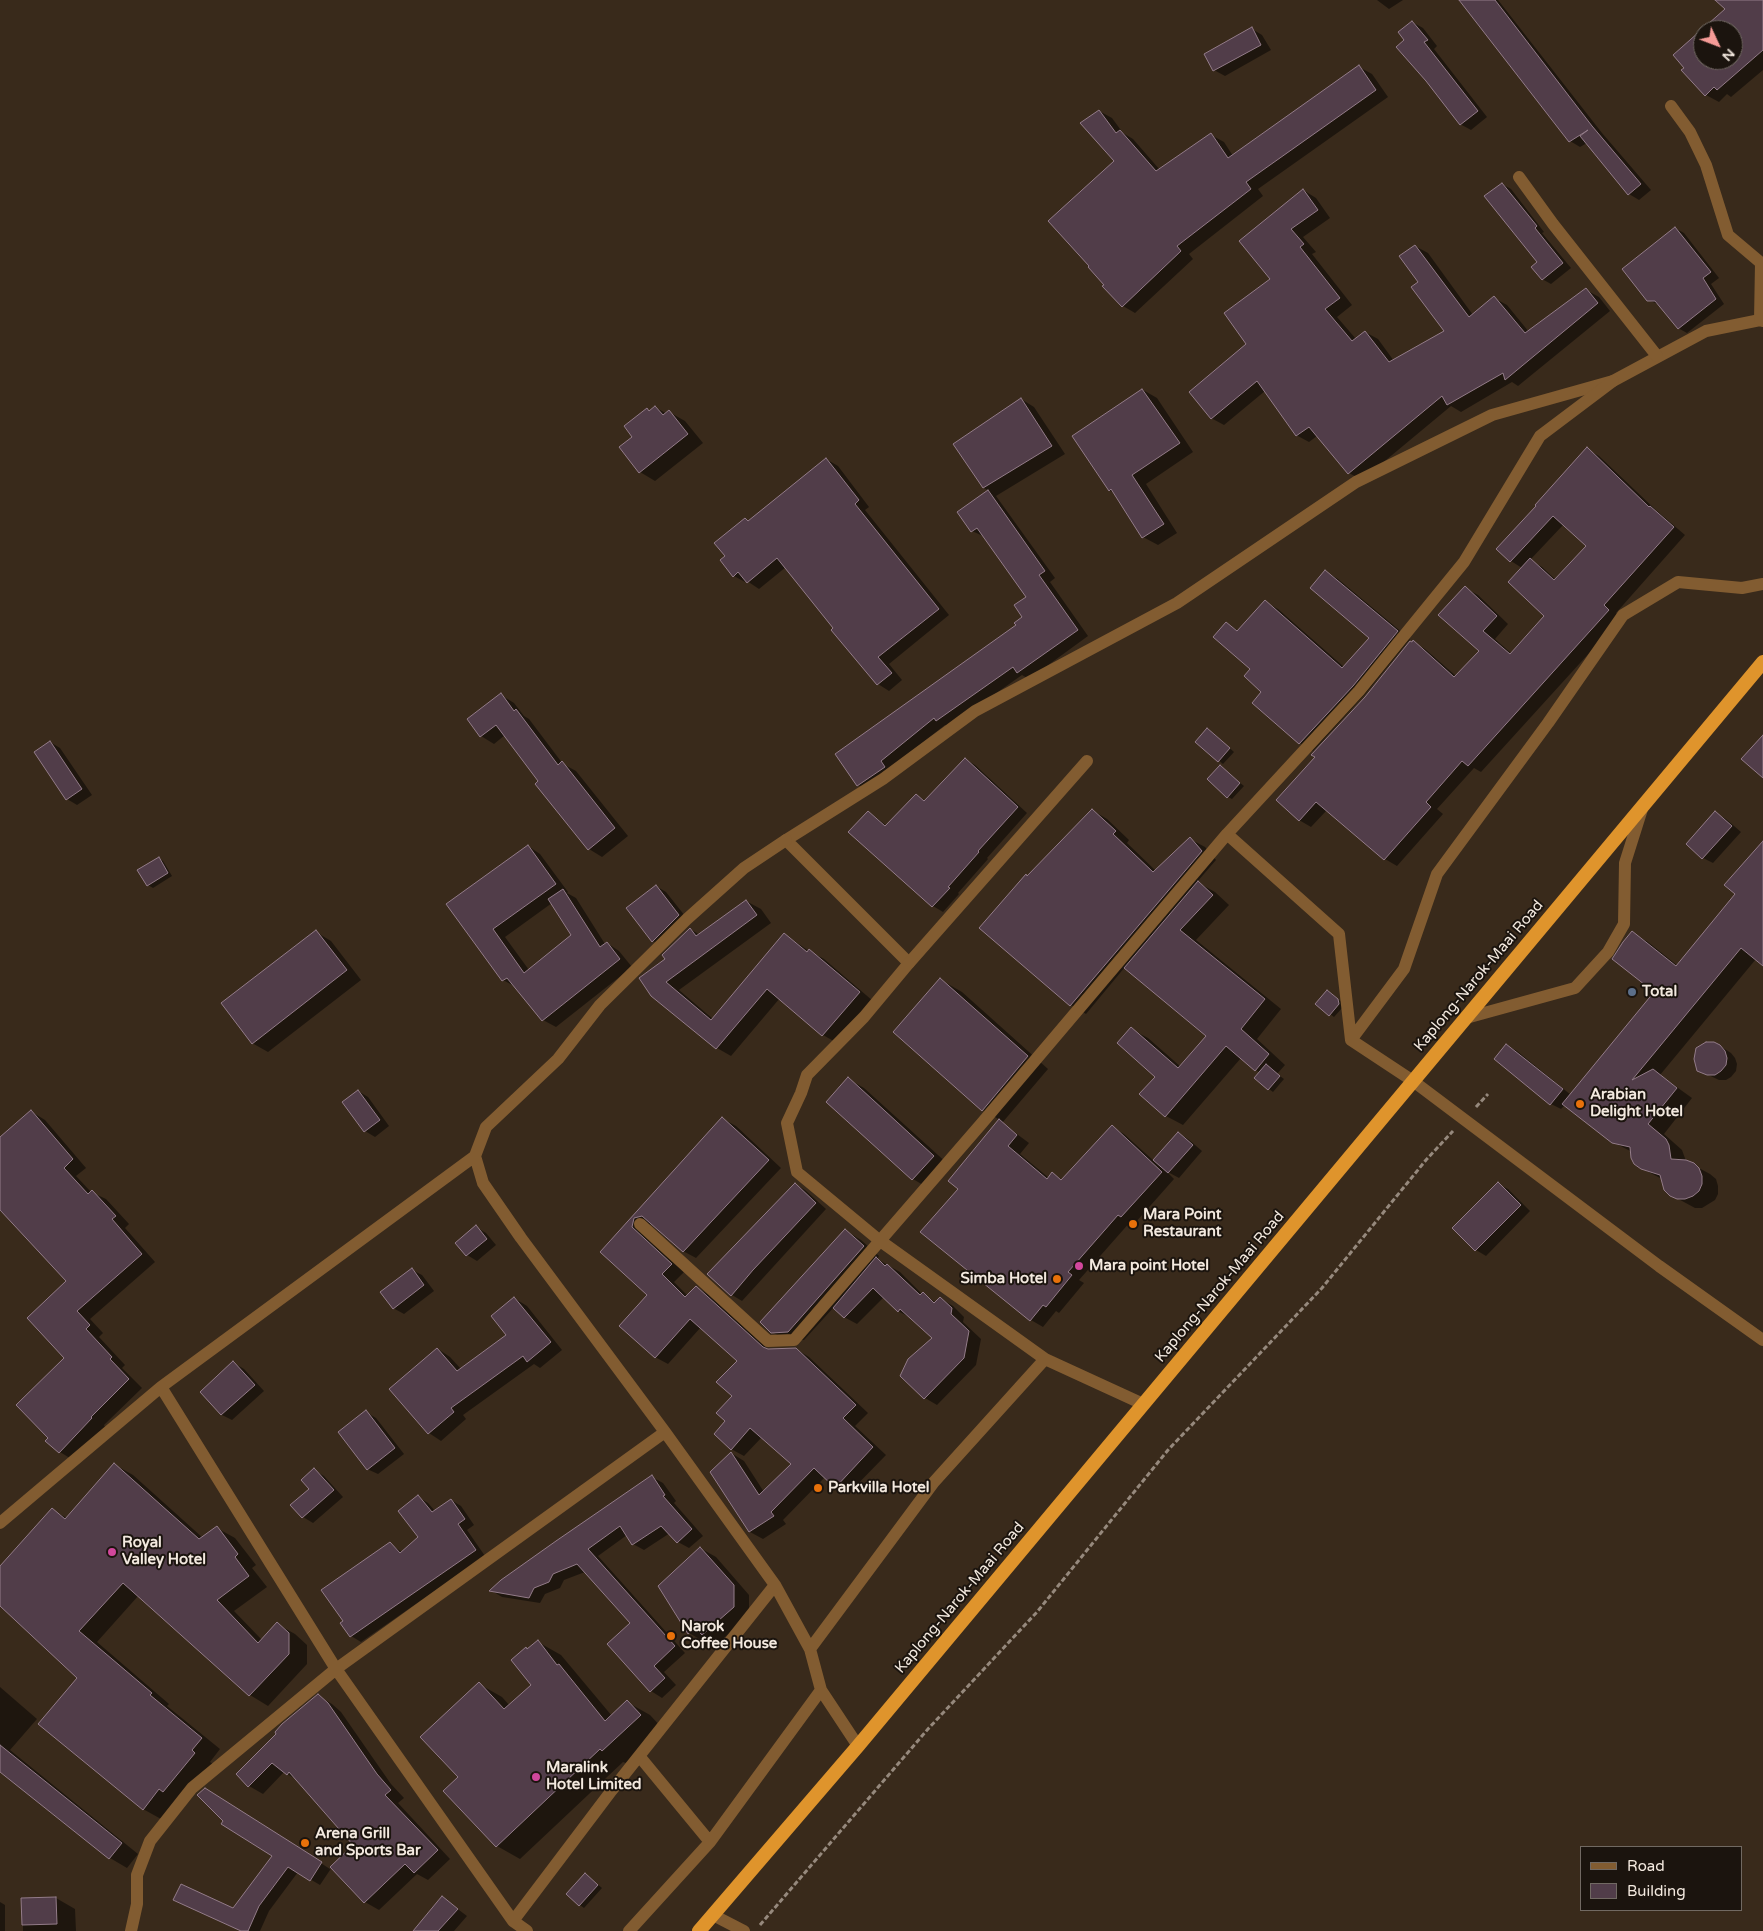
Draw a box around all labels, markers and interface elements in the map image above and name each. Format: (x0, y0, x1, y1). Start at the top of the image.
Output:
north arrow (1693, 20, 1743, 70)
text: N (1719, 45, 1739, 65)
street label: Kaplong-Narok-Maai Road (1411, 897, 1547, 1055)
place label: Total (1642, 983, 1677, 1001)
marker: Total (1626, 986, 1638, 998)
place label: Arabian Delight Hotel (1590, 1086, 1683, 1121)
marker: Arabian Delight Hotel (1574, 1098, 1586, 1110)
place label: Mara Point Restaurant (1143, 1206, 1221, 1241)
street label: Kaplong-Narok-Maai Road (1152, 1208, 1288, 1366)
marker: Mara Point Restaurant (1127, 1218, 1139, 1230)
place label: Mara point Hotel (1089, 1257, 1209, 1275)
marker: Mara point Hotel (1073, 1260, 1085, 1272)
place label: Simba Hotel (961, 1270, 1047, 1288)
marker: Simba Hotel (1051, 1273, 1063, 1285)
place label: Parkvilla Hotel (828, 1479, 930, 1497)
marker: Parkvilla Hotel (812, 1482, 824, 1494)
street label: Kaplong-Narok-Maai Road (892, 1519, 1028, 1677)
place label: Royal Valley Hotel (122, 1534, 206, 1569)
marker: Royal Valley Hotel (106, 1546, 118, 1558)
place label: Narok Coffee House (681, 1618, 777, 1653)
marker: Narok Coffee House (665, 1630, 677, 1642)
place label: Maralink Hotel Limited (546, 1759, 641, 1794)
marker: Maralink Hotel Limited (530, 1771, 542, 1783)
place label: Arena Grill and Sports Bar (315, 1825, 421, 1860)
marker: Arena Grill and Sports Bar (299, 1837, 311, 1849)
legend (1580, 1846, 1743, 1911)
text: Road (1627, 1857, 1665, 1875)
text: Building (1627, 1882, 1686, 1900)

